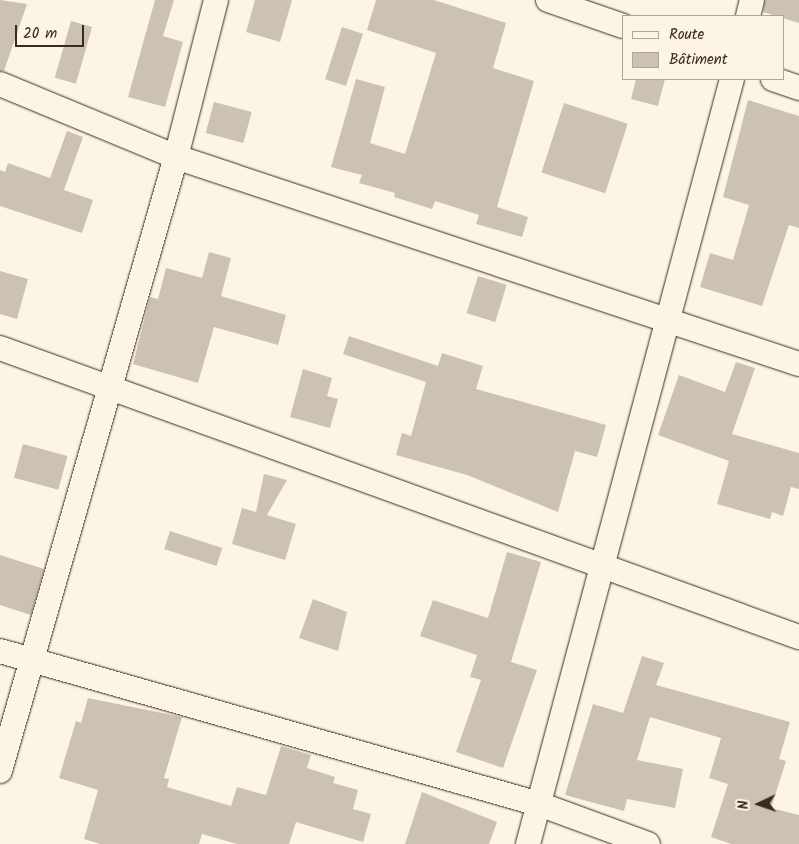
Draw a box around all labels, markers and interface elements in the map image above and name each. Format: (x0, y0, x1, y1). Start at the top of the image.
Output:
scale bar (18, 15, 86, 47)
legend (622, 15, 784, 80)
text: 20 m (23, 22, 57, 46)
text: Route (669, 23, 704, 47)
text: Bâtiment (669, 48, 728, 72)
north arrow (734, 779, 784, 829)
text: N (733, 800, 755, 810)

